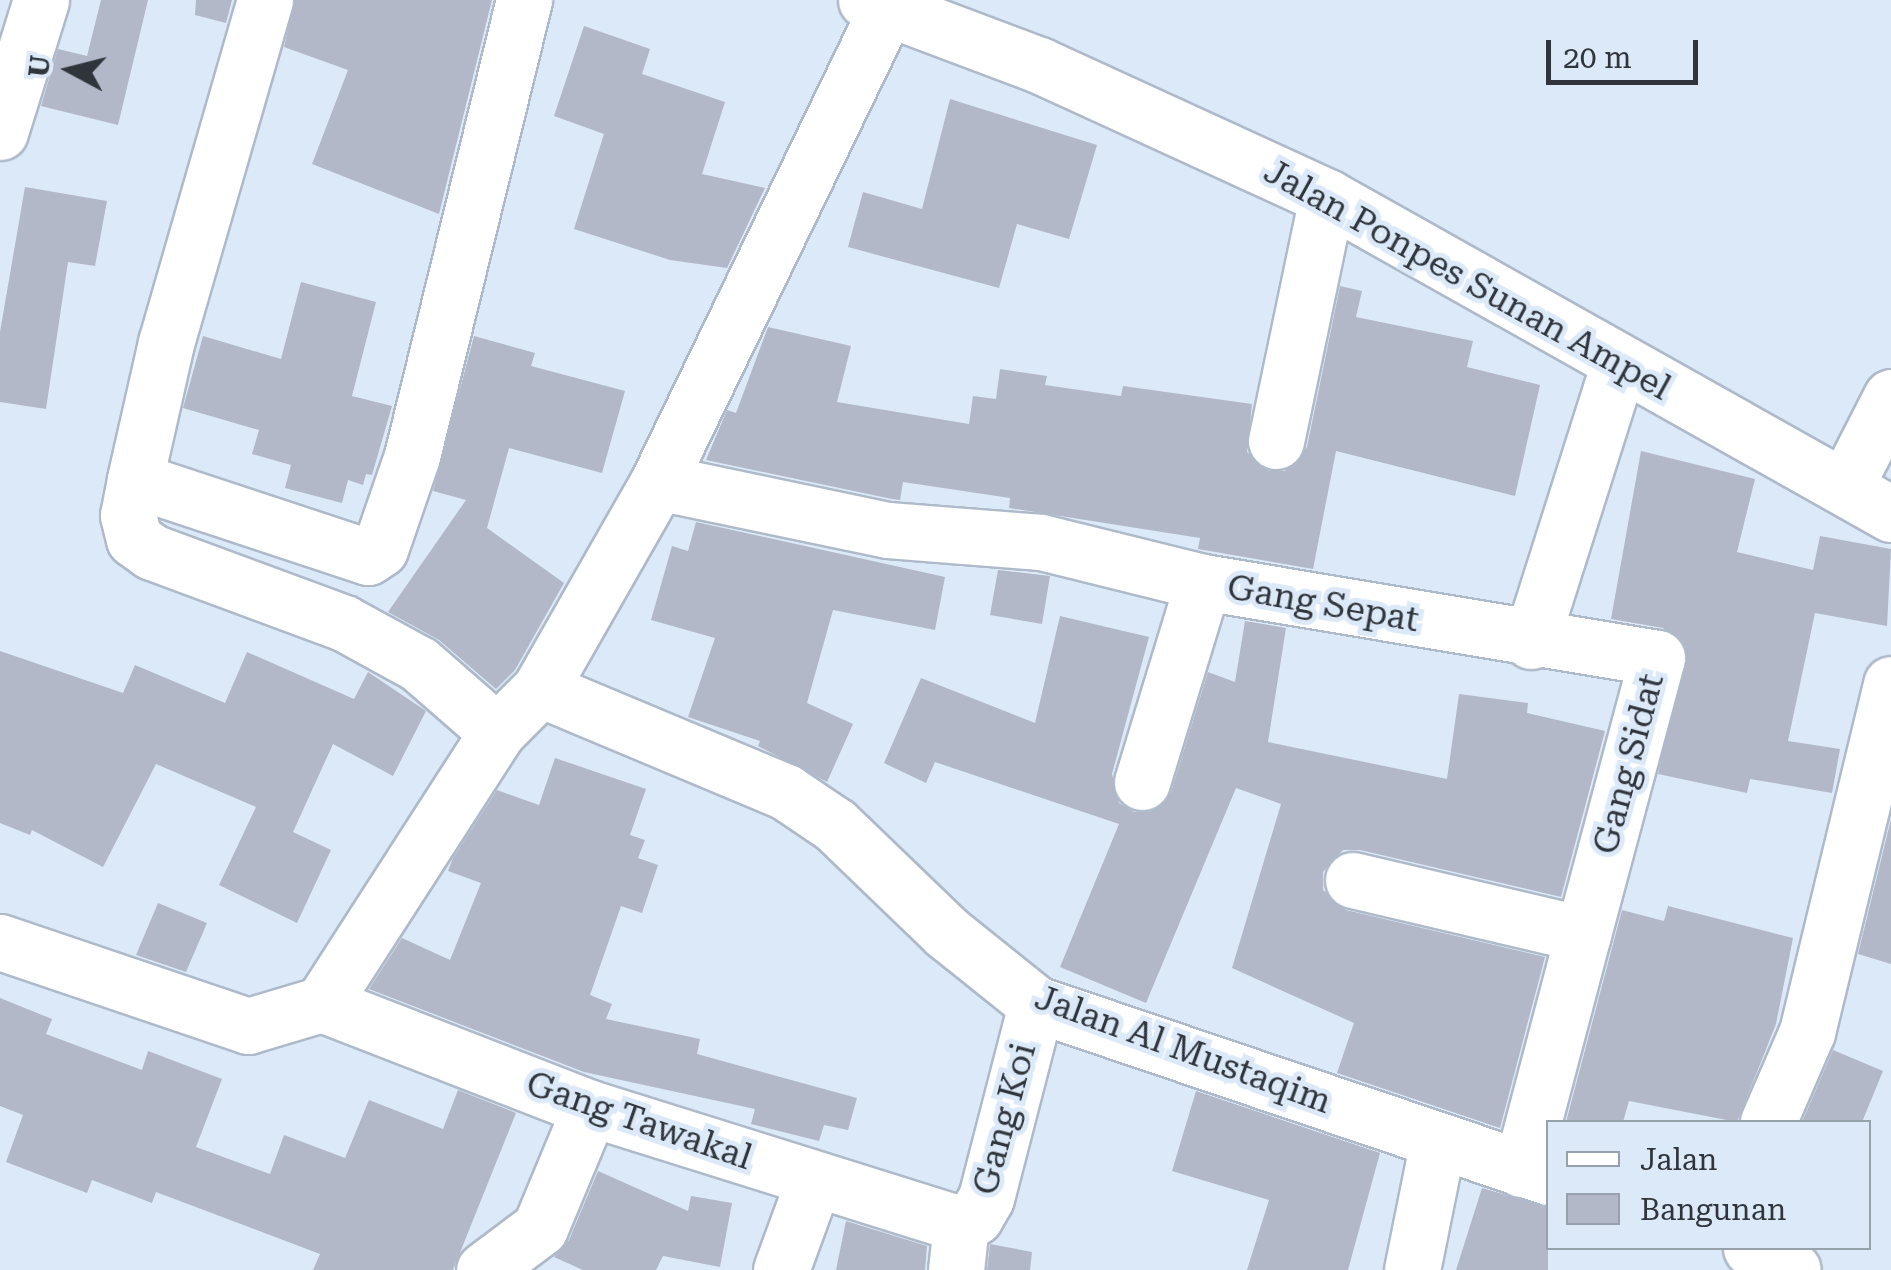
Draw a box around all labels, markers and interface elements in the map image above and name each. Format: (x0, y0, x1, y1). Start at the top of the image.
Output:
north arrow (20, 20, 120, 120)
scale bar (1551, 20, 1704, 82)
text: 20 m (1563, 40, 1632, 75)
text: U (22, 54, 57, 79)
street label: Jalan Ponpes Sunan Ampel (1257, 151, 1677, 409)
street label: Gang Sepat (1224, 566, 1422, 642)
street label: Gang Sidat (1585, 669, 1673, 859)
street label: Jalan Al Mustaqim (1029, 977, 1337, 1123)
street label: Gang Koi (965, 1038, 1045, 1200)
street label: Gang Tawakal (521, 1063, 757, 1179)
legend (1546, 1120, 1871, 1250)
text: Jalan (1640, 1142, 1717, 1177)
text: Bangunan (1640, 1192, 1786, 1227)

